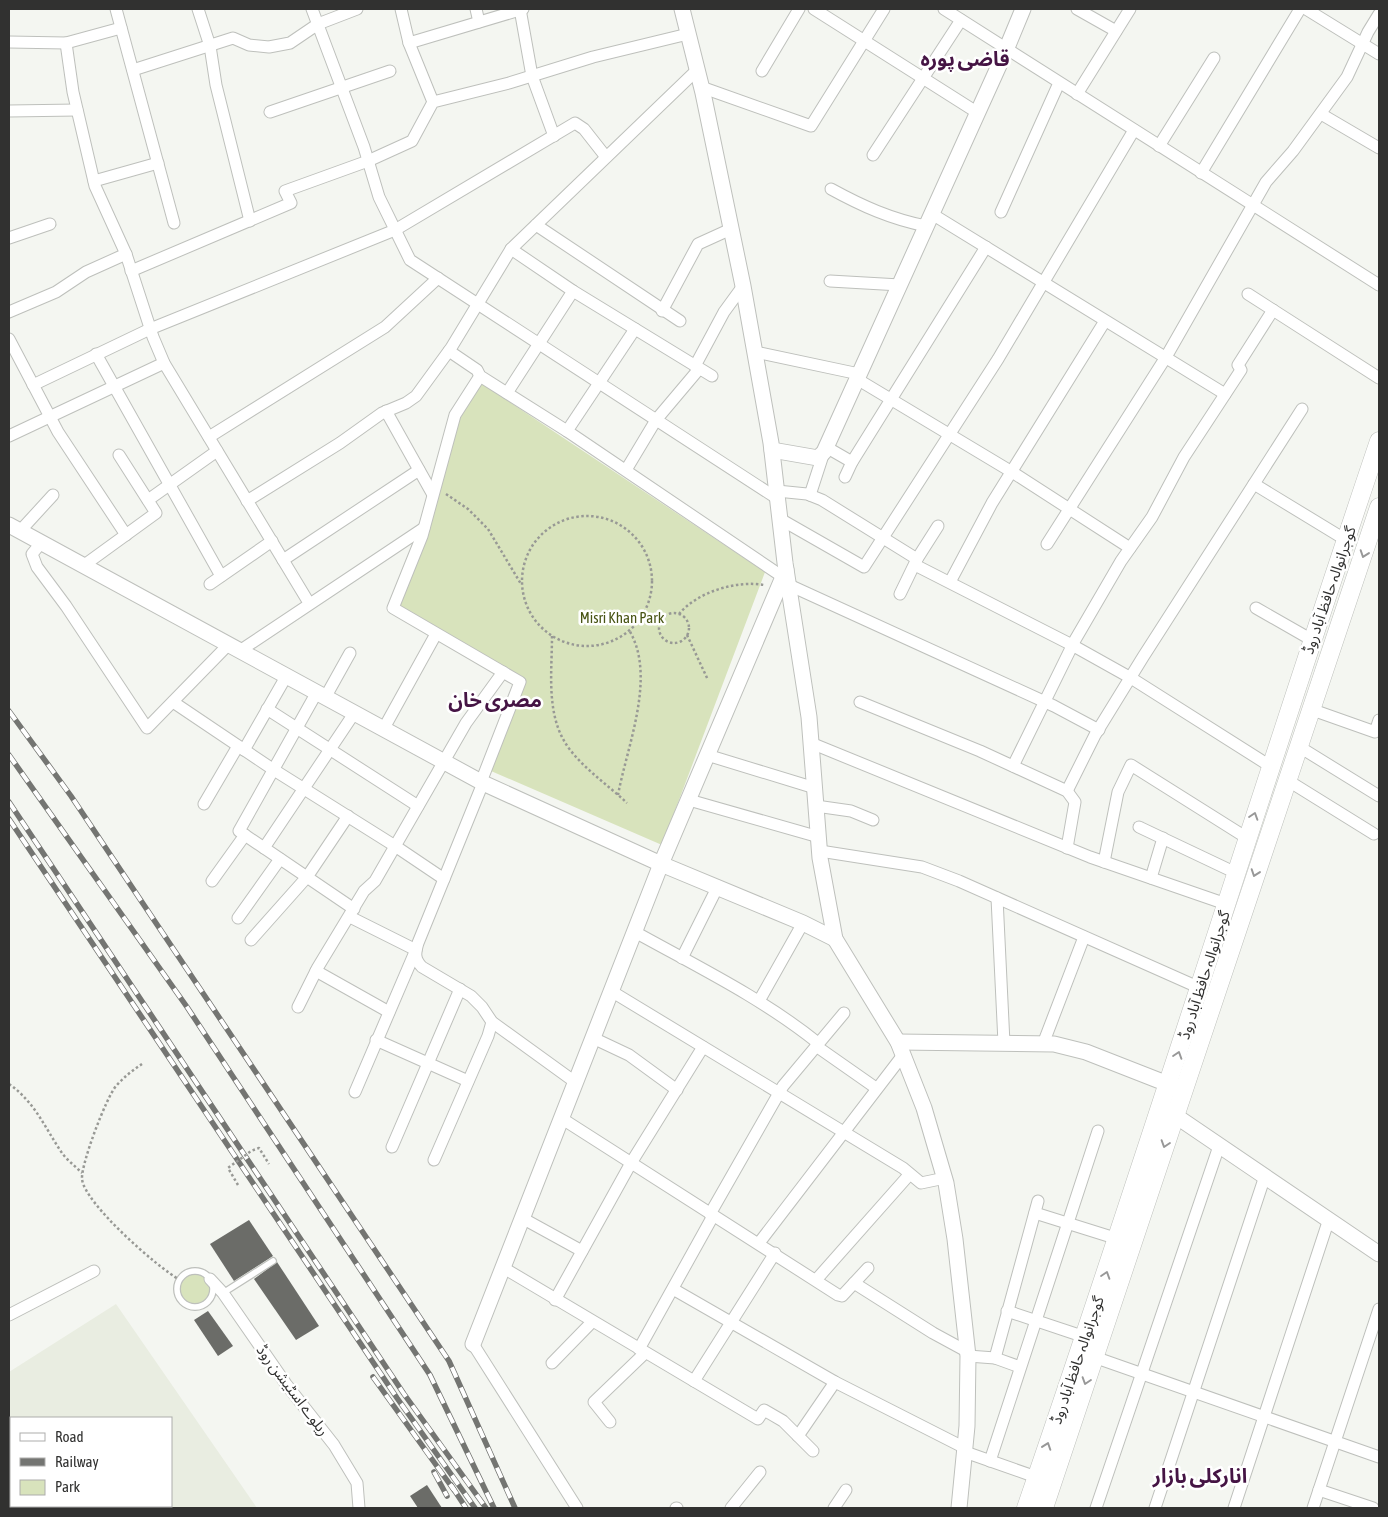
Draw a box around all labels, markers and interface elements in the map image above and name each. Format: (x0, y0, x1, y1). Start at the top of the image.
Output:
district label: قاضی پورہ (920, 47, 1010, 72)
street label: گوجرانوالہ حافظ آباد روڈ (1299, 523, 1360, 656)
one-way arrow (1359, 549, 1369, 557)
park label: Misri Khan Park (580, 609, 665, 626)
district label: مصری خان (448, 688, 542, 712)
one-way arrow (1249, 813, 1259, 821)
one-way arrow (1251, 869, 1261, 877)
street label: گوجرانوالہ حافظ آباد روڈ (1175, 908, 1234, 1042)
one-way arrow (1173, 1051, 1183, 1059)
one-way arrow (1161, 1139, 1171, 1147)
one-way arrow (1100, 1272, 1110, 1280)
street label: گوجرانوالہ حافظ آباد روڈ (1047, 1293, 1108, 1426)
street label: ریلوے اسٹیشن روڈ (253, 1341, 333, 1439)
one-way arrow (1081, 1376, 1091, 1384)
legend (10, 1417, 172, 1507)
text: Road (55, 1428, 84, 1445)
one-way arrow (1041, 1442, 1051, 1450)
text: Railway (55, 1453, 99, 1470)
district label: انارکلی بازار (1152, 1464, 1247, 1488)
text: Park (55, 1478, 80, 1495)

